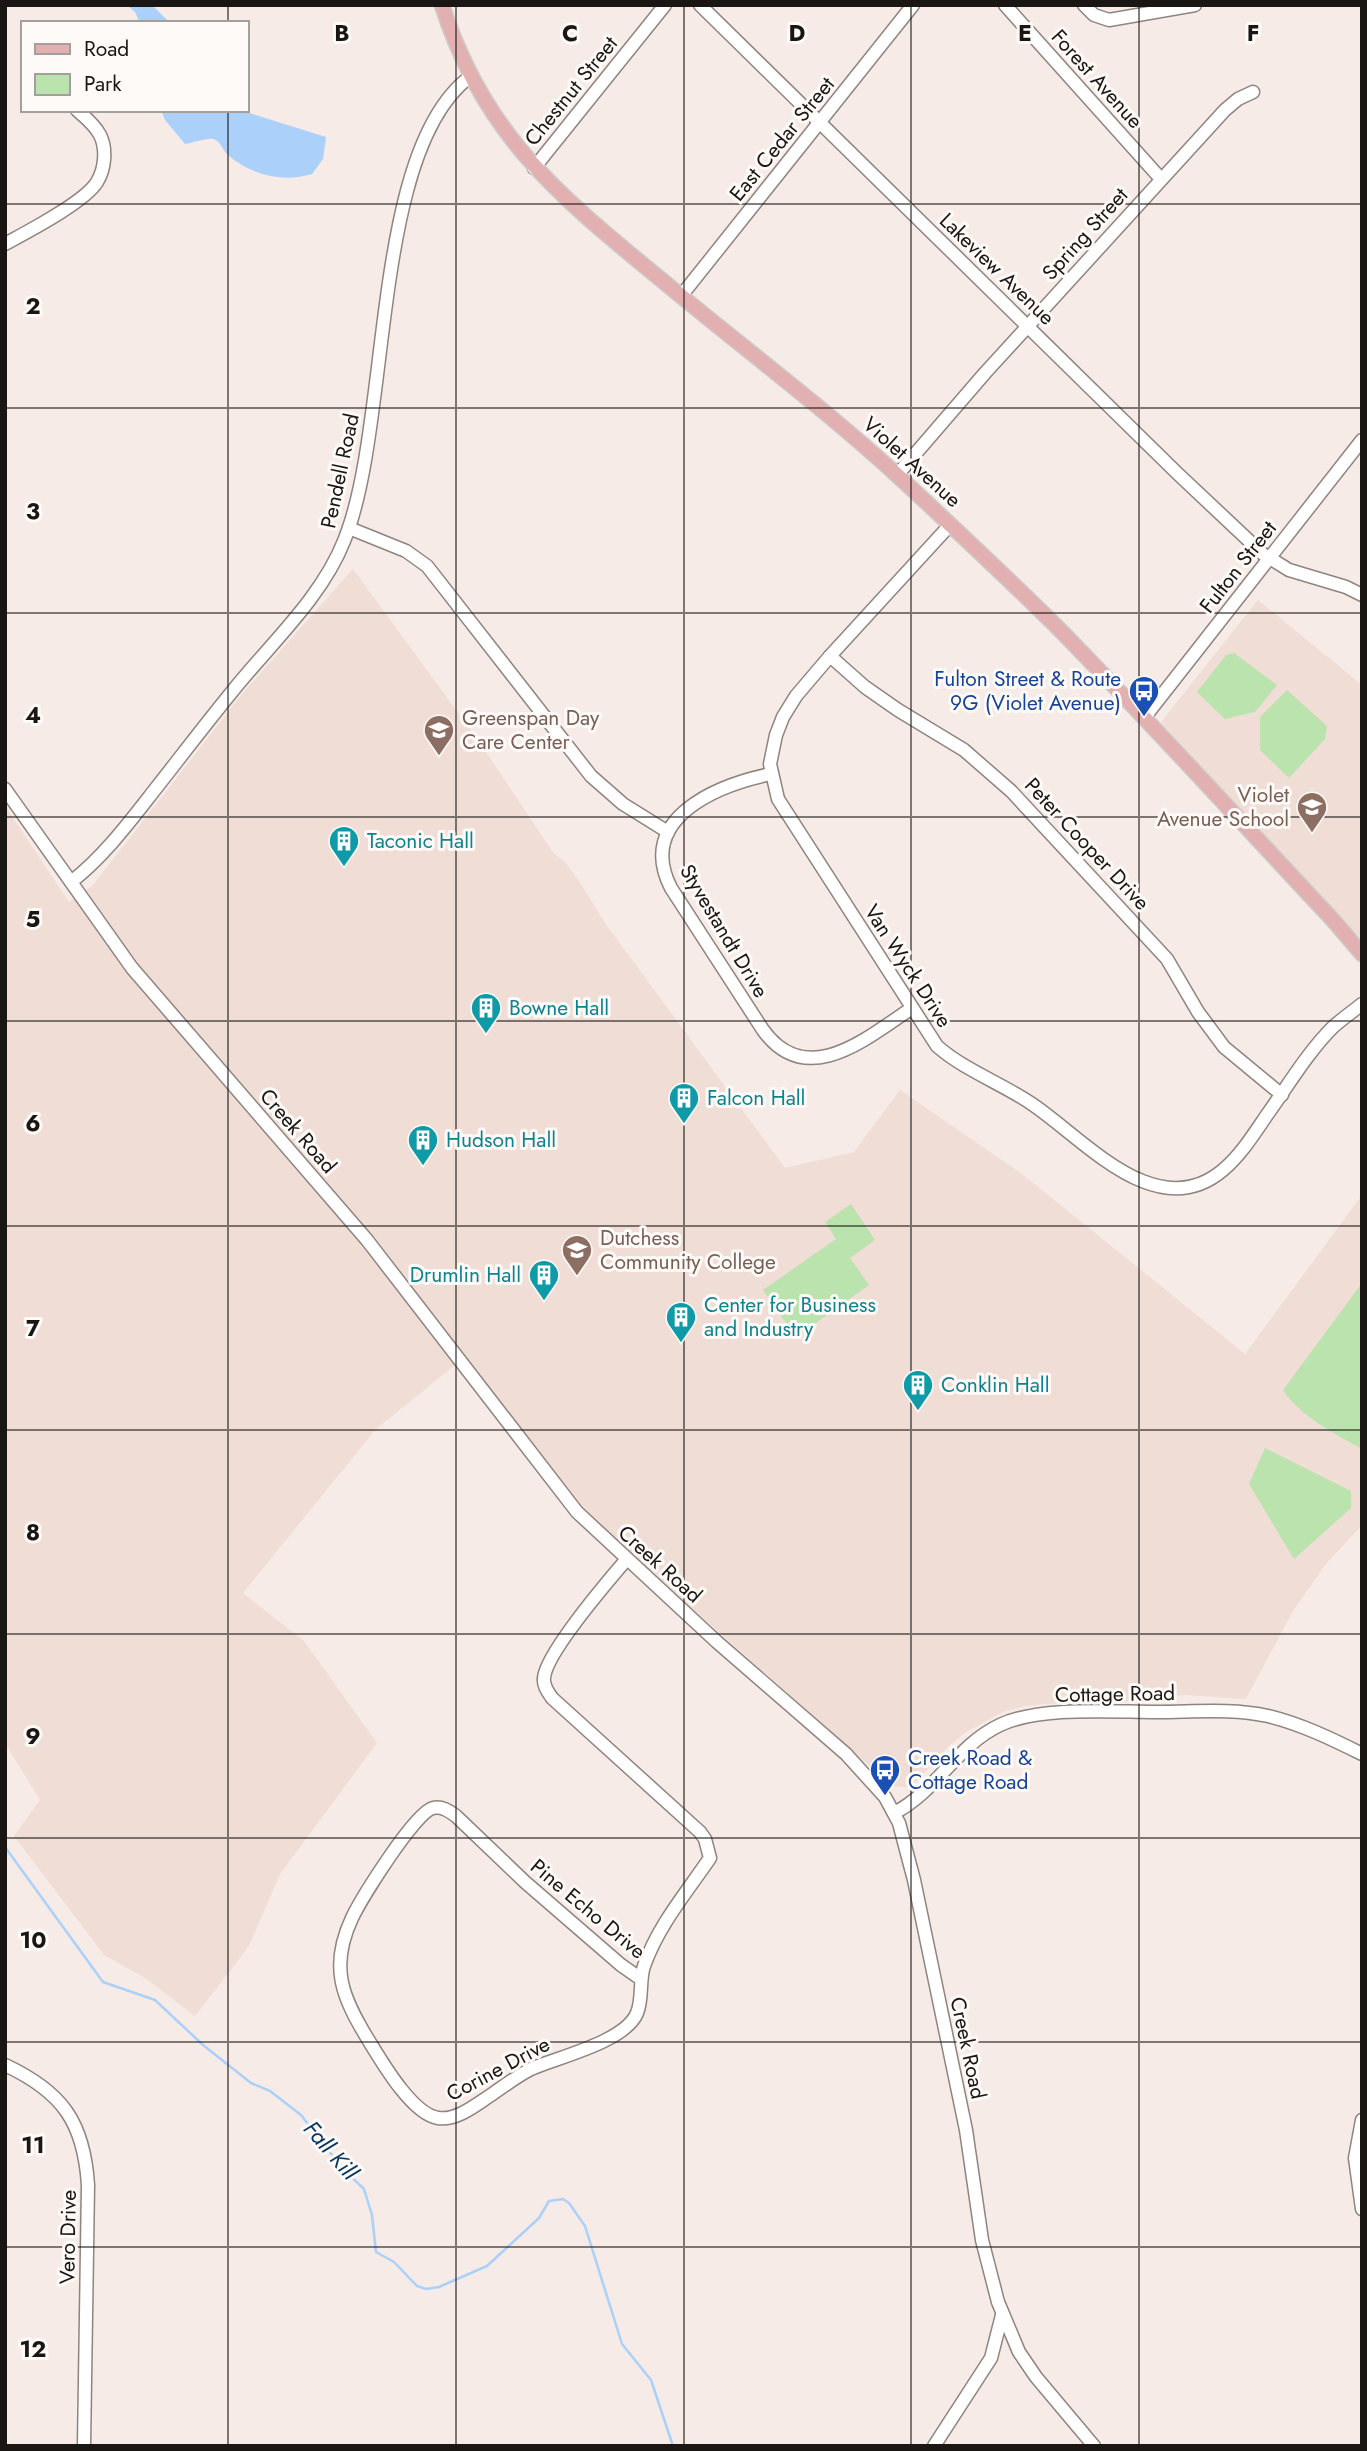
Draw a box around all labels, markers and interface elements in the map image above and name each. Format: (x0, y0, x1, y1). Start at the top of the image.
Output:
text: B (334, 16, 350, 50)
text: D (789, 16, 806, 50)
text: E (1018, 16, 1032, 50)
text: F (1247, 16, 1259, 50)
legend (21, 21, 248, 112)
street label: Forest Avenue (1044, 23, 1150, 135)
street label: Chestnut Street (519, 31, 623, 151)
text: Road (84, 34, 129, 64)
text: Park (84, 69, 122, 99)
street label: East Cedar Street (722, 70, 842, 208)
street label: Spring Street (1035, 181, 1135, 287)
street label: Lakeview Avenue (933, 206, 1062, 332)
text: 2 (25, 289, 41, 323)
street label: Violet Avenue (856, 410, 968, 514)
street label: Pendell Road (313, 411, 367, 531)
text: 3 (26, 494, 40, 528)
street label: Fulton Street (1192, 514, 1284, 620)
place label: Fulton Street & Route 9G (Violet Avenue) (934, 664, 1121, 718)
bus stop icon: Fulton Street & Route 9G (Violet Avenue) (1127, 674, 1161, 718)
text: 4 (25, 698, 41, 732)
place label: Greenspan Day Care Center (462, 703, 600, 757)
school or university icon: Greenspan Day Care Center (422, 713, 456, 757)
street label: Peter Cooper Drive (1018, 771, 1157, 917)
place label: Violet Avenue School (1157, 780, 1289, 834)
school or university icon: Violet Avenue School (1295, 790, 1329, 834)
building icon: Taconic Hall (327, 824, 361, 868)
place label: Taconic Hall (367, 826, 474, 856)
street label: Styvestandt Drive (672, 859, 776, 1004)
street label: Van Wyck Drive (857, 899, 959, 1034)
text: 5 (26, 902, 40, 936)
building icon: Bowne Hall (469, 991, 503, 1035)
place label: Bowne Hall (509, 993, 609, 1023)
building icon: Falcon Hall (667, 1081, 701, 1125)
street label: Creek Road (253, 1082, 343, 1180)
place label: Falcon Hall (707, 1083, 805, 1113)
text: 6 (25, 1106, 41, 1140)
building icon: Hudson Hall (406, 1123, 440, 1167)
place label: Hudson Hall (446, 1125, 556, 1155)
place label: Dutchess Community College (600, 1223, 776, 1277)
school or university icon: Dutchess Community College (560, 1233, 594, 1277)
building icon: Drumlin Hall (527, 1258, 561, 1302)
place label: Drumlin Hall (410, 1260, 521, 1290)
place label: Center for Business and Industry (704, 1290, 876, 1344)
building icon: Center for Business and Industry (664, 1300, 698, 1344)
text: 7 (26, 1311, 40, 1345)
building icon: Conklin Hall (901, 1368, 935, 1412)
place label: Conklin Hall (941, 1370, 1050, 1400)
text: 8 (26, 1515, 40, 1549)
street label: Creek Road (611, 1518, 709, 1610)
street label: Cottage Road (1055, 1678, 1175, 1710)
text: 9 (25, 1719, 41, 1753)
place label: Creek Road & Cottage Road (908, 1743, 1032, 1797)
bus stop icon: Creek Road & Cottage Road (868, 1753, 902, 1797)
street label: Pine Echo Drive (524, 1852, 652, 1966)
text: 10 (20, 1923, 46, 1957)
street label: Creek Road (943, 1994, 993, 2102)
street label: Corine Drive (441, 2029, 555, 2109)
water label: Fall Kill (296, 2113, 367, 2188)
text: 11 (21, 2128, 45, 2162)
street label: Vero Drive (52, 2189, 84, 2284)
text: 12 (20, 2332, 46, 2366)

